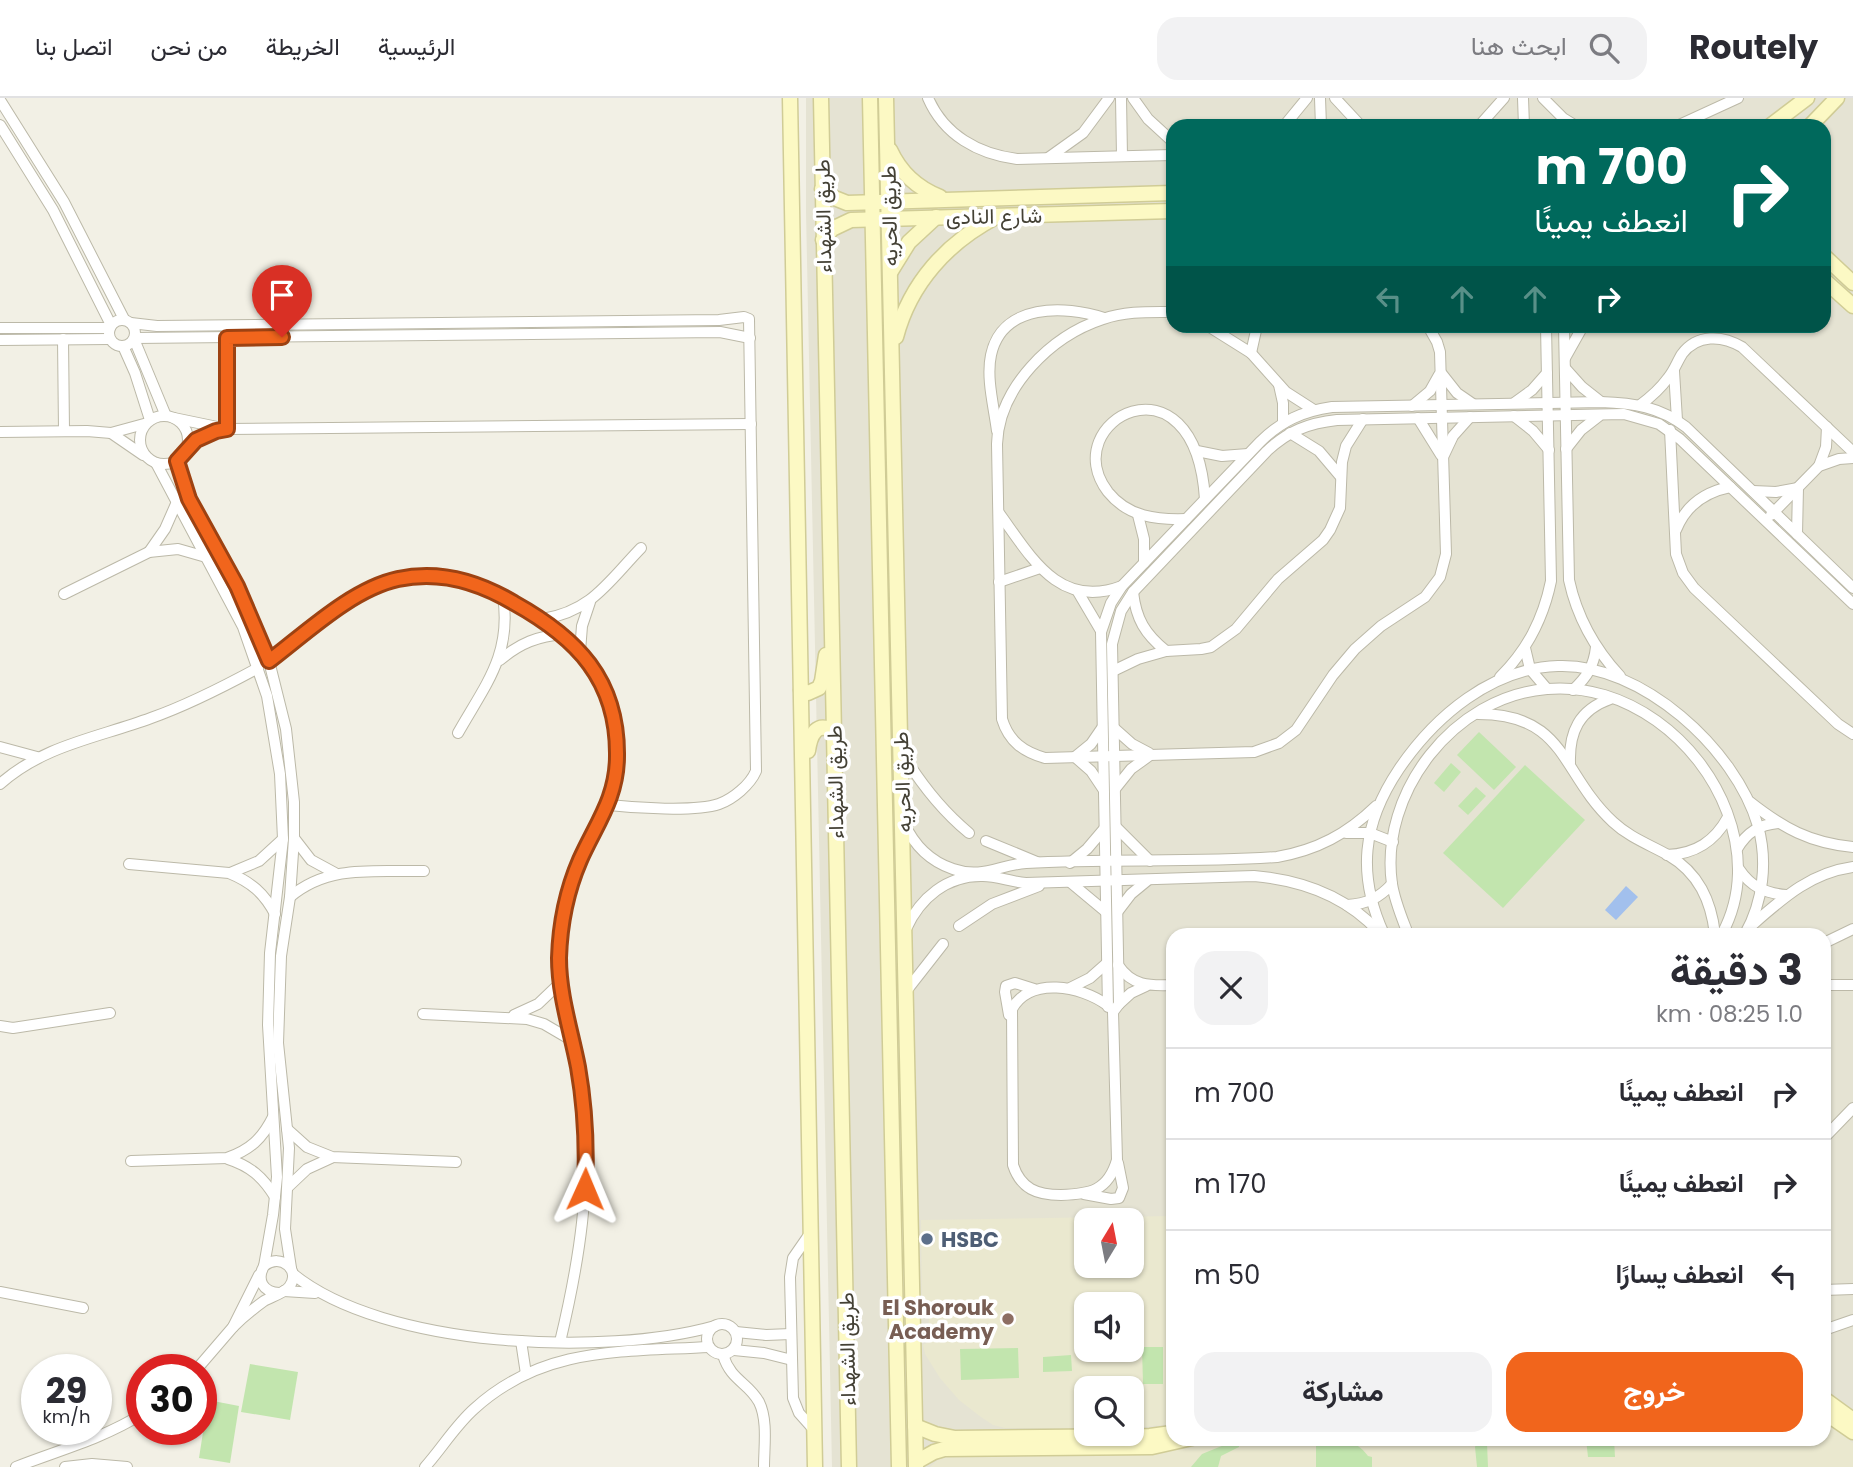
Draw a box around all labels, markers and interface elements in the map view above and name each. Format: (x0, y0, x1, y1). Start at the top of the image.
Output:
search box (1157, 17, 1647, 80)
text: Routely (1689, 24, 1818, 71)
text: ابحث هنا (1471, 28, 1567, 64)
icon: search (1585, 29, 1623, 67)
text: اتصل بنا (35, 30, 113, 63)
text: من نحن (151, 30, 228, 63)
text: الخريطة (266, 30, 340, 63)
text: الرئيسية (378, 30, 455, 63)
text: 700 m (1536, 133, 1688, 201)
icon: right (1712, 147, 1803, 238)
street label: طريق الشهداء (808, 159, 838, 273)
street label: طريق الحريه (874, 165, 904, 267)
text: انعطف يمينًا (1534, 198, 1688, 243)
street label: شارع النادى (946, 201, 1042, 231)
pin (252, 265, 312, 337)
icon: arrive (263, 276, 301, 314)
icon: left (1370, 280, 1408, 318)
icon: ahead (1443, 280, 1481, 318)
icon: ahead (1516, 280, 1554, 318)
icon: right (1589, 280, 1627, 318)
street label: طريق الشهداء (820, 725, 850, 839)
street label: طريق الحريه (886, 731, 918, 833)
text: 3 دقيقة (1670, 941, 1803, 1000)
button: close (1194, 951, 1268, 1025)
text: 1.0 km · 08:25 (1656, 998, 1803, 1030)
text: انعطف يمينًا (1619, 1074, 1744, 1110)
text: 700 m (1194, 1075, 1275, 1111)
icon: right (1765, 1075, 1803, 1113)
position arrow (548, 1152, 622, 1226)
text: انعطف يمينًا (1619, 1165, 1744, 1201)
text: 170 m (1194, 1166, 1267, 1202)
icon: right (1765, 1166, 1803, 1204)
north arrow (1074, 1208, 1144, 1278)
map controls (1074, 1208, 1144, 1446)
place label: HSBC (941, 1225, 999, 1254)
marker: HSBC (919, 1231, 935, 1247)
text: انعطف يسارًا (1615, 1256, 1744, 1292)
text: 50 m (1194, 1257, 1260, 1293)
icon: left (1765, 1257, 1803, 1295)
street label: طريق الشهداء (832, 1292, 862, 1406)
button: sound (1074, 1292, 1144, 1362)
place label: El Shorouk Academy (882, 1293, 995, 1346)
marker: El Shorouk Academy (1000, 1311, 1016, 1327)
button: مشاركة (1194, 1352, 1492, 1432)
button: خروج (1506, 1352, 1803, 1432)
speed limit sign: 30 (126, 1354, 217, 1445)
text: 29 (46, 1366, 87, 1415)
button: search (1074, 1376, 1144, 1446)
text: km/h (43, 1404, 90, 1429)

